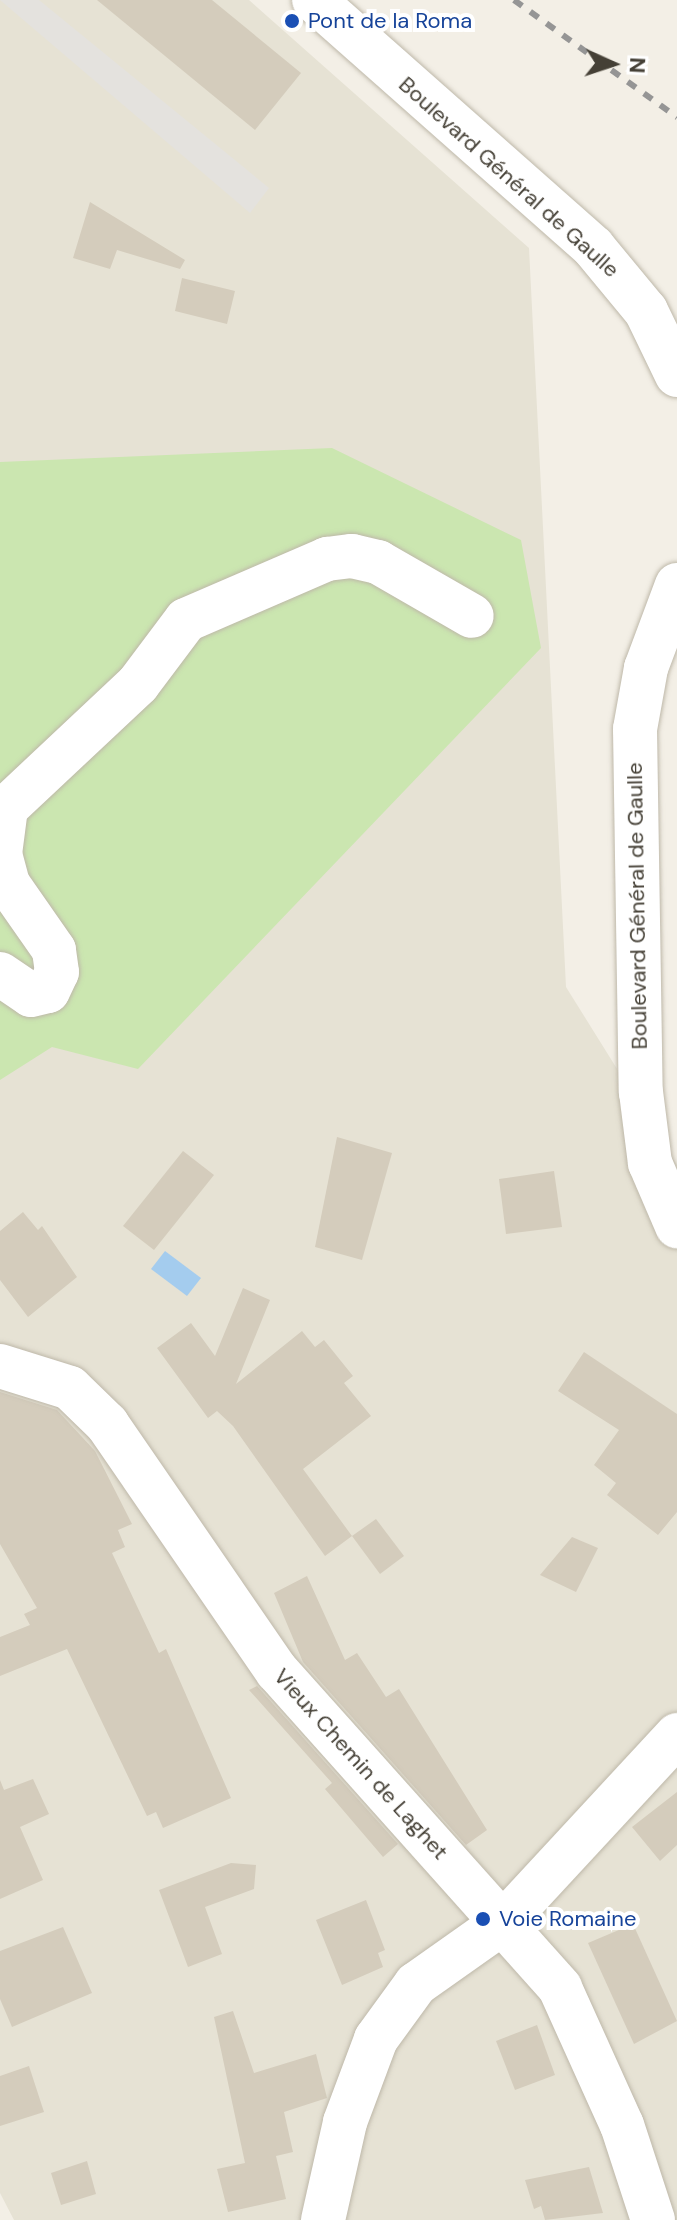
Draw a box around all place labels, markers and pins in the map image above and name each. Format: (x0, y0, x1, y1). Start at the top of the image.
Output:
place label: Pont de la Roma (308, 8, 472, 34)
marker: Pont de la Roma (283, 12, 301, 30)
place label: Voie Romaine (499, 1906, 636, 1932)
marker: Voie Romaine (474, 1910, 492, 1928)

